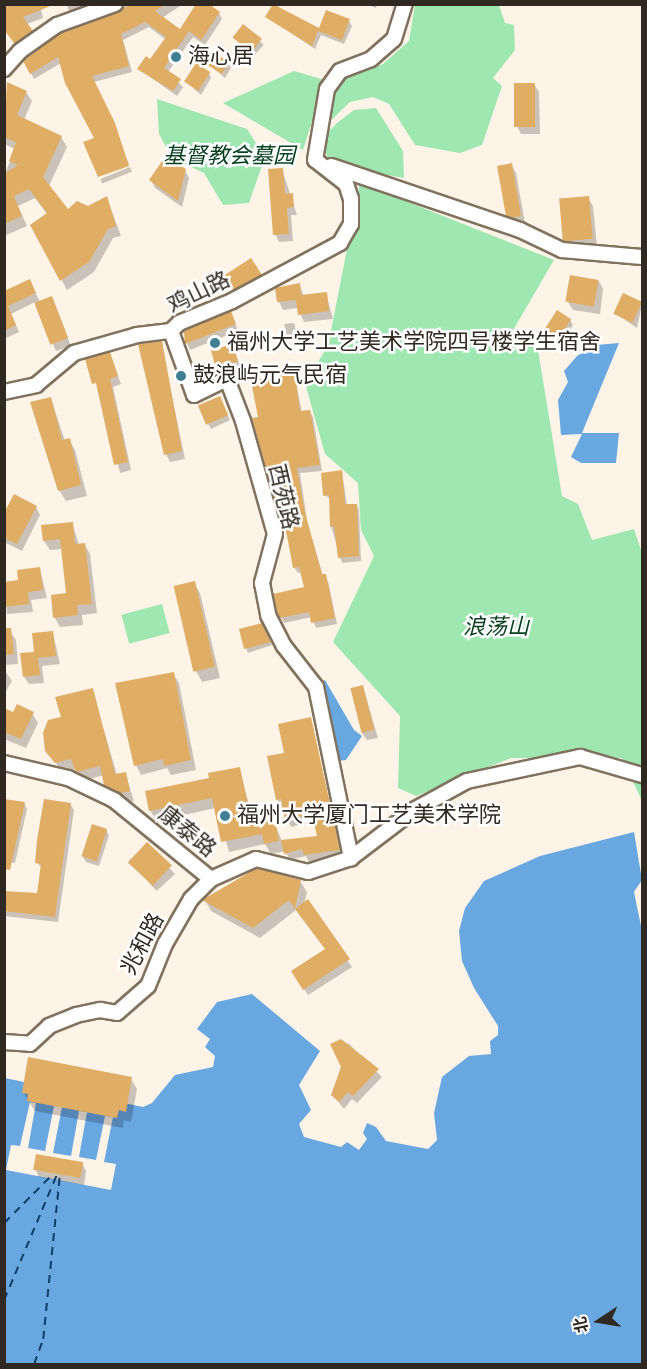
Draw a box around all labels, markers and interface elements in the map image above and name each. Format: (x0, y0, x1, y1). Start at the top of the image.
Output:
place label: 海心居 (188, 44, 254, 70)
marker: 海心居 (169, 50, 183, 64)
park label: 基督教会墓园 (163, 144, 295, 170)
street label: 鸡山路 (164, 267, 234, 319)
place label: 福州大学工艺美术学院四号楼学生宿舍 (227, 330, 601, 356)
marker: 福州大学工艺美术学院四号楼学生宿舍 (208, 336, 222, 350)
place label: 鼓浪屿元气民宿 (193, 363, 347, 389)
marker: 鼓浪屿元气民宿 (174, 369, 188, 383)
street label: 西苑路 (263, 462, 303, 532)
park label: 浪荡山 (463, 615, 529, 641)
street label: 康泰路 (153, 801, 221, 863)
place label: 福州大学厦门工艺美术学院 (237, 803, 501, 829)
marker: 福州大学厦门工艺美术学院 (218, 809, 232, 823)
street label: 兆和路 (116, 909, 170, 979)
north arrow (569, 1291, 629, 1351)
text: 北 (568, 1314, 595, 1335)

